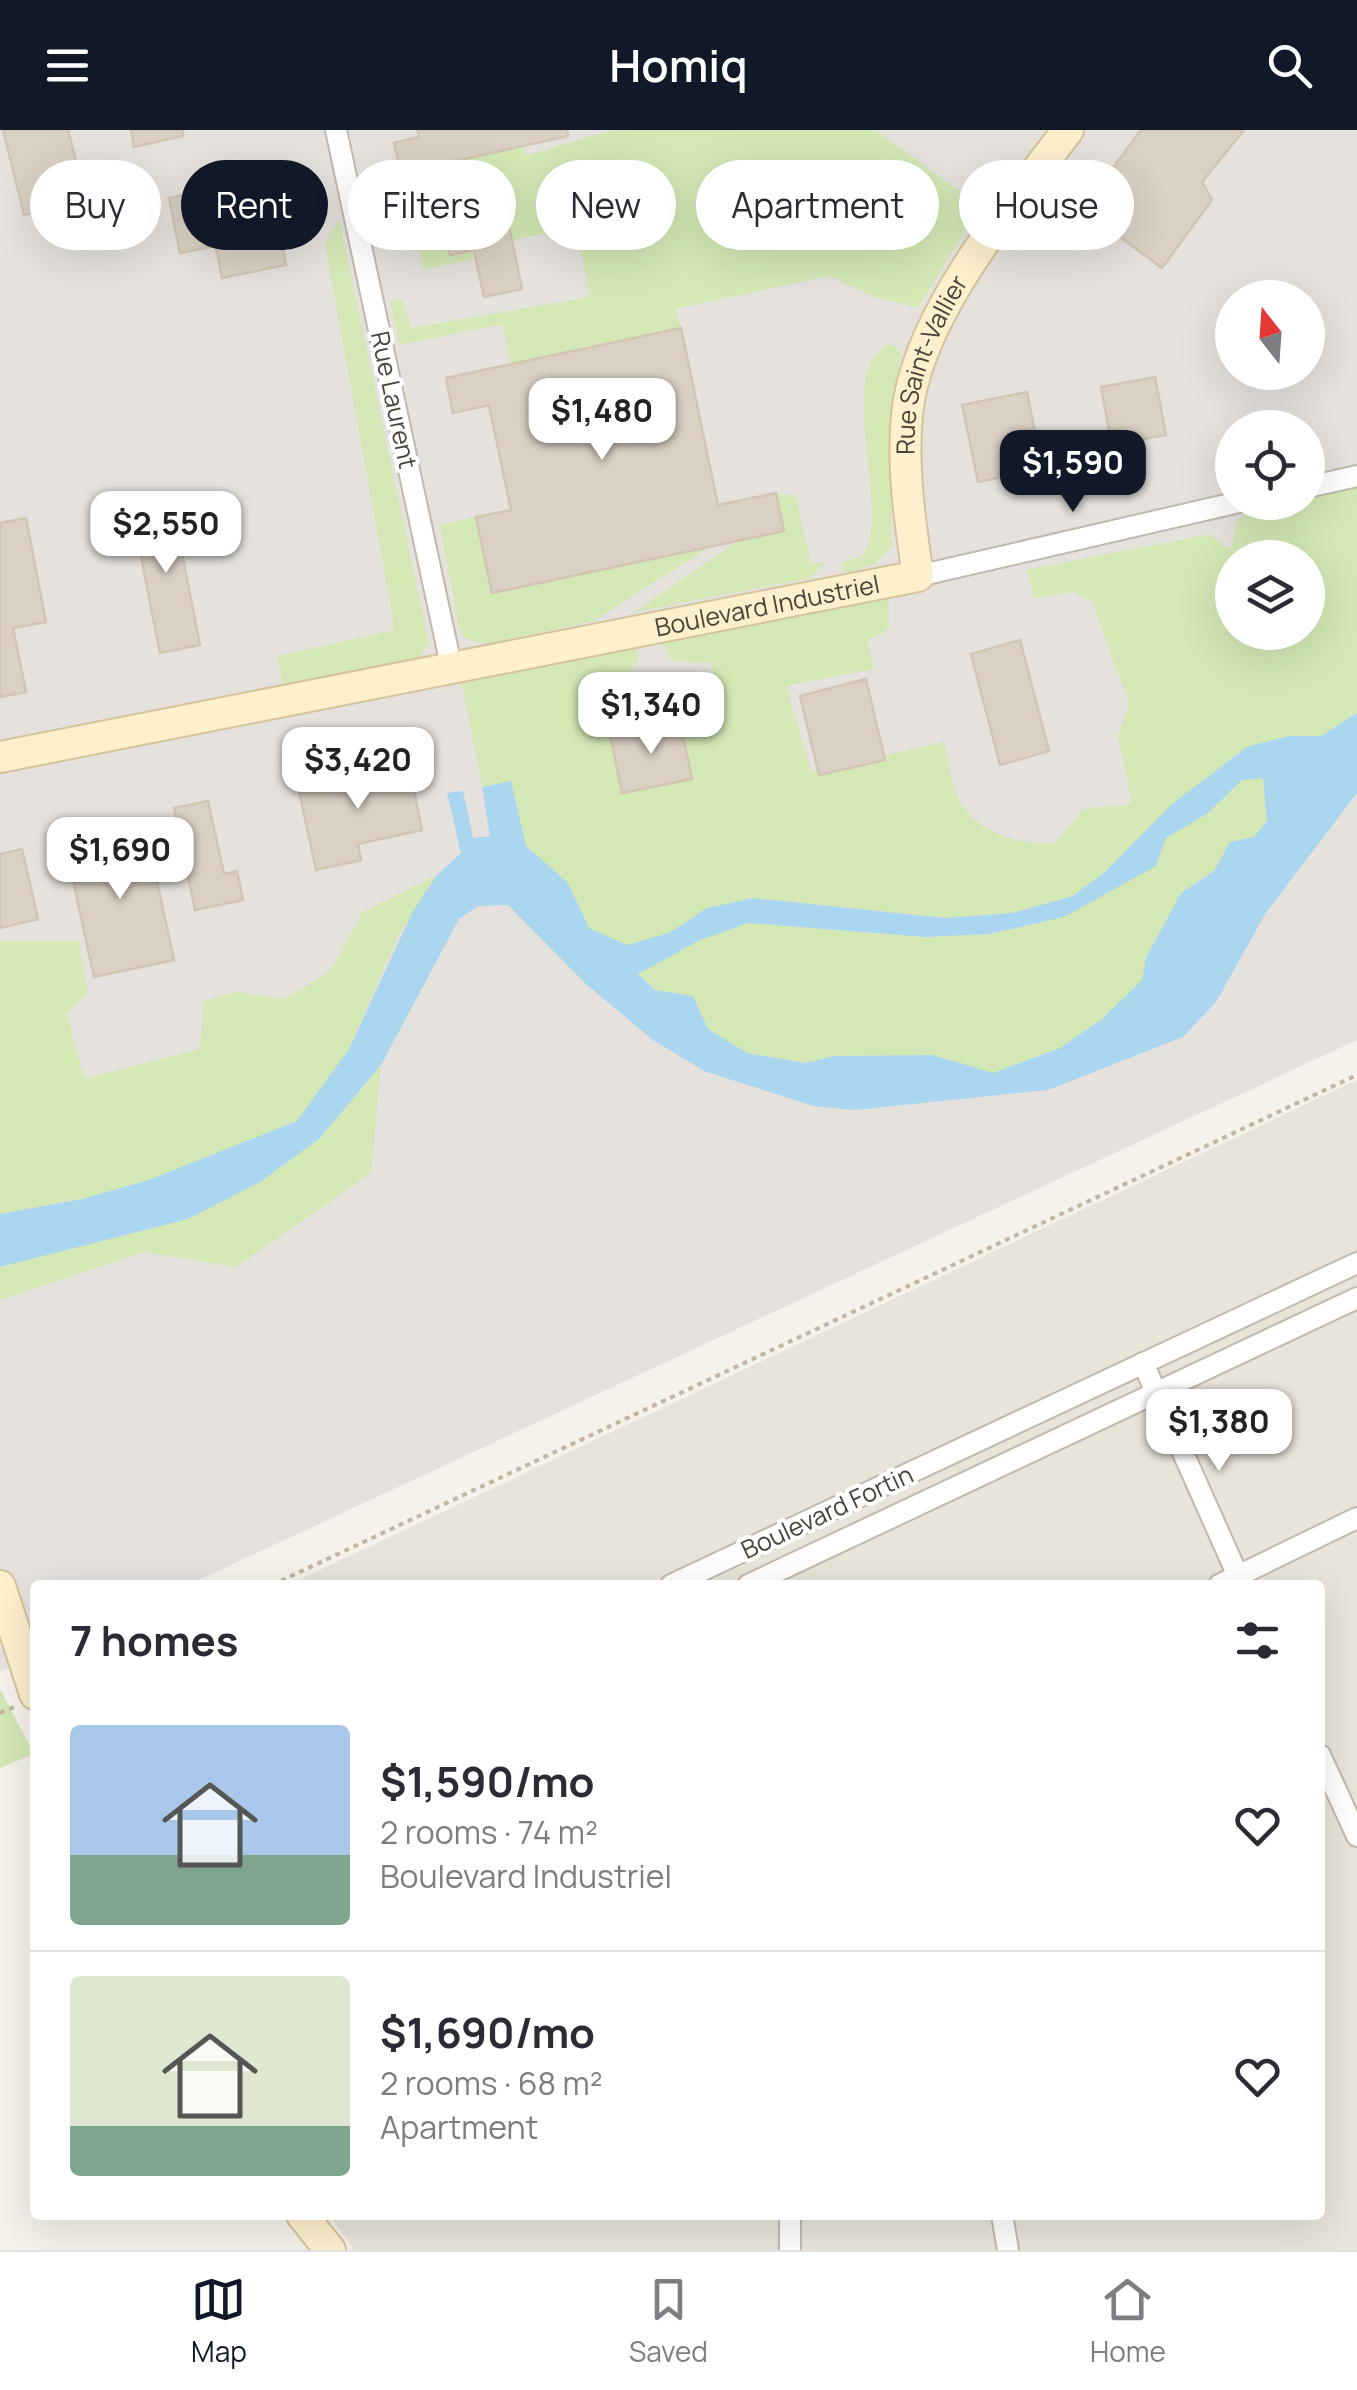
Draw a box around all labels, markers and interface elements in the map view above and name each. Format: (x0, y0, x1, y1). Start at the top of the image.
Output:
text: Homiq (609, 34, 748, 96)
icon: menu (40, 38, 95, 93)
icon: search (1262, 38, 1317, 93)
chip: Buy (30, 160, 161, 250)
chip: Rent (181, 160, 328, 250)
chip: Filters (348, 160, 516, 250)
chip: New (536, 160, 676, 250)
chip: Apartment (696, 160, 939, 250)
chip: House (959, 160, 1134, 250)
street label: Rue Saint-Vallier (887, 268, 975, 455)
north arrow (1215, 280, 1325, 390)
map controls (1215, 280, 1325, 650)
street label: Rue Laurent (363, 328, 426, 472)
pin: $1,480 (521, 378, 683, 463)
text: $1,480 (551, 388, 653, 432)
button: locate (1215, 410, 1325, 520)
pin: $1,590 (992, 430, 1154, 515)
text: $1,590 (1022, 440, 1124, 484)
pin: $2,550 (85, 491, 247, 576)
text: $2,550 (112, 501, 220, 545)
button: layers (1215, 540, 1325, 650)
street label: Boulevard Industriel (652, 566, 882, 644)
pin: $1,340 (570, 672, 732, 757)
text: $1,340 (600, 682, 702, 726)
pin: $3,420 (277, 727, 439, 812)
text: $3,420 (304, 737, 412, 781)
pin: $1,690 (39, 817, 201, 902)
text: $1,690 (69, 827, 171, 871)
pin: $1,380 (1138, 1389, 1300, 1474)
text: $1,380 (1168, 1399, 1270, 1443)
street label: Boulevard Fortin (735, 1456, 918, 1567)
text: 7 homes (70, 1611, 238, 1669)
icon: filters (1230, 1613, 1285, 1668)
text: $1,590/mo (380, 1752, 594, 1810)
icon: home (150, 1765, 270, 1885)
icon: heart (1230, 1798, 1285, 1853)
text: 2 rooms · 74 m² (380, 1810, 598, 1854)
text: Boulevard Industriel (380, 1854, 672, 1898)
text: $1,690/mo (380, 2003, 595, 2061)
icon: home (150, 2016, 270, 2136)
icon: heart (1230, 2049, 1285, 2104)
text: 2 rooms · 68 m² (380, 2061, 602, 2105)
text: Apartment (380, 2105, 538, 2149)
tab: Map (191, 2272, 247, 2370)
tab: Saved (629, 2272, 708, 2370)
tab: Home (1090, 2272, 1166, 2370)

